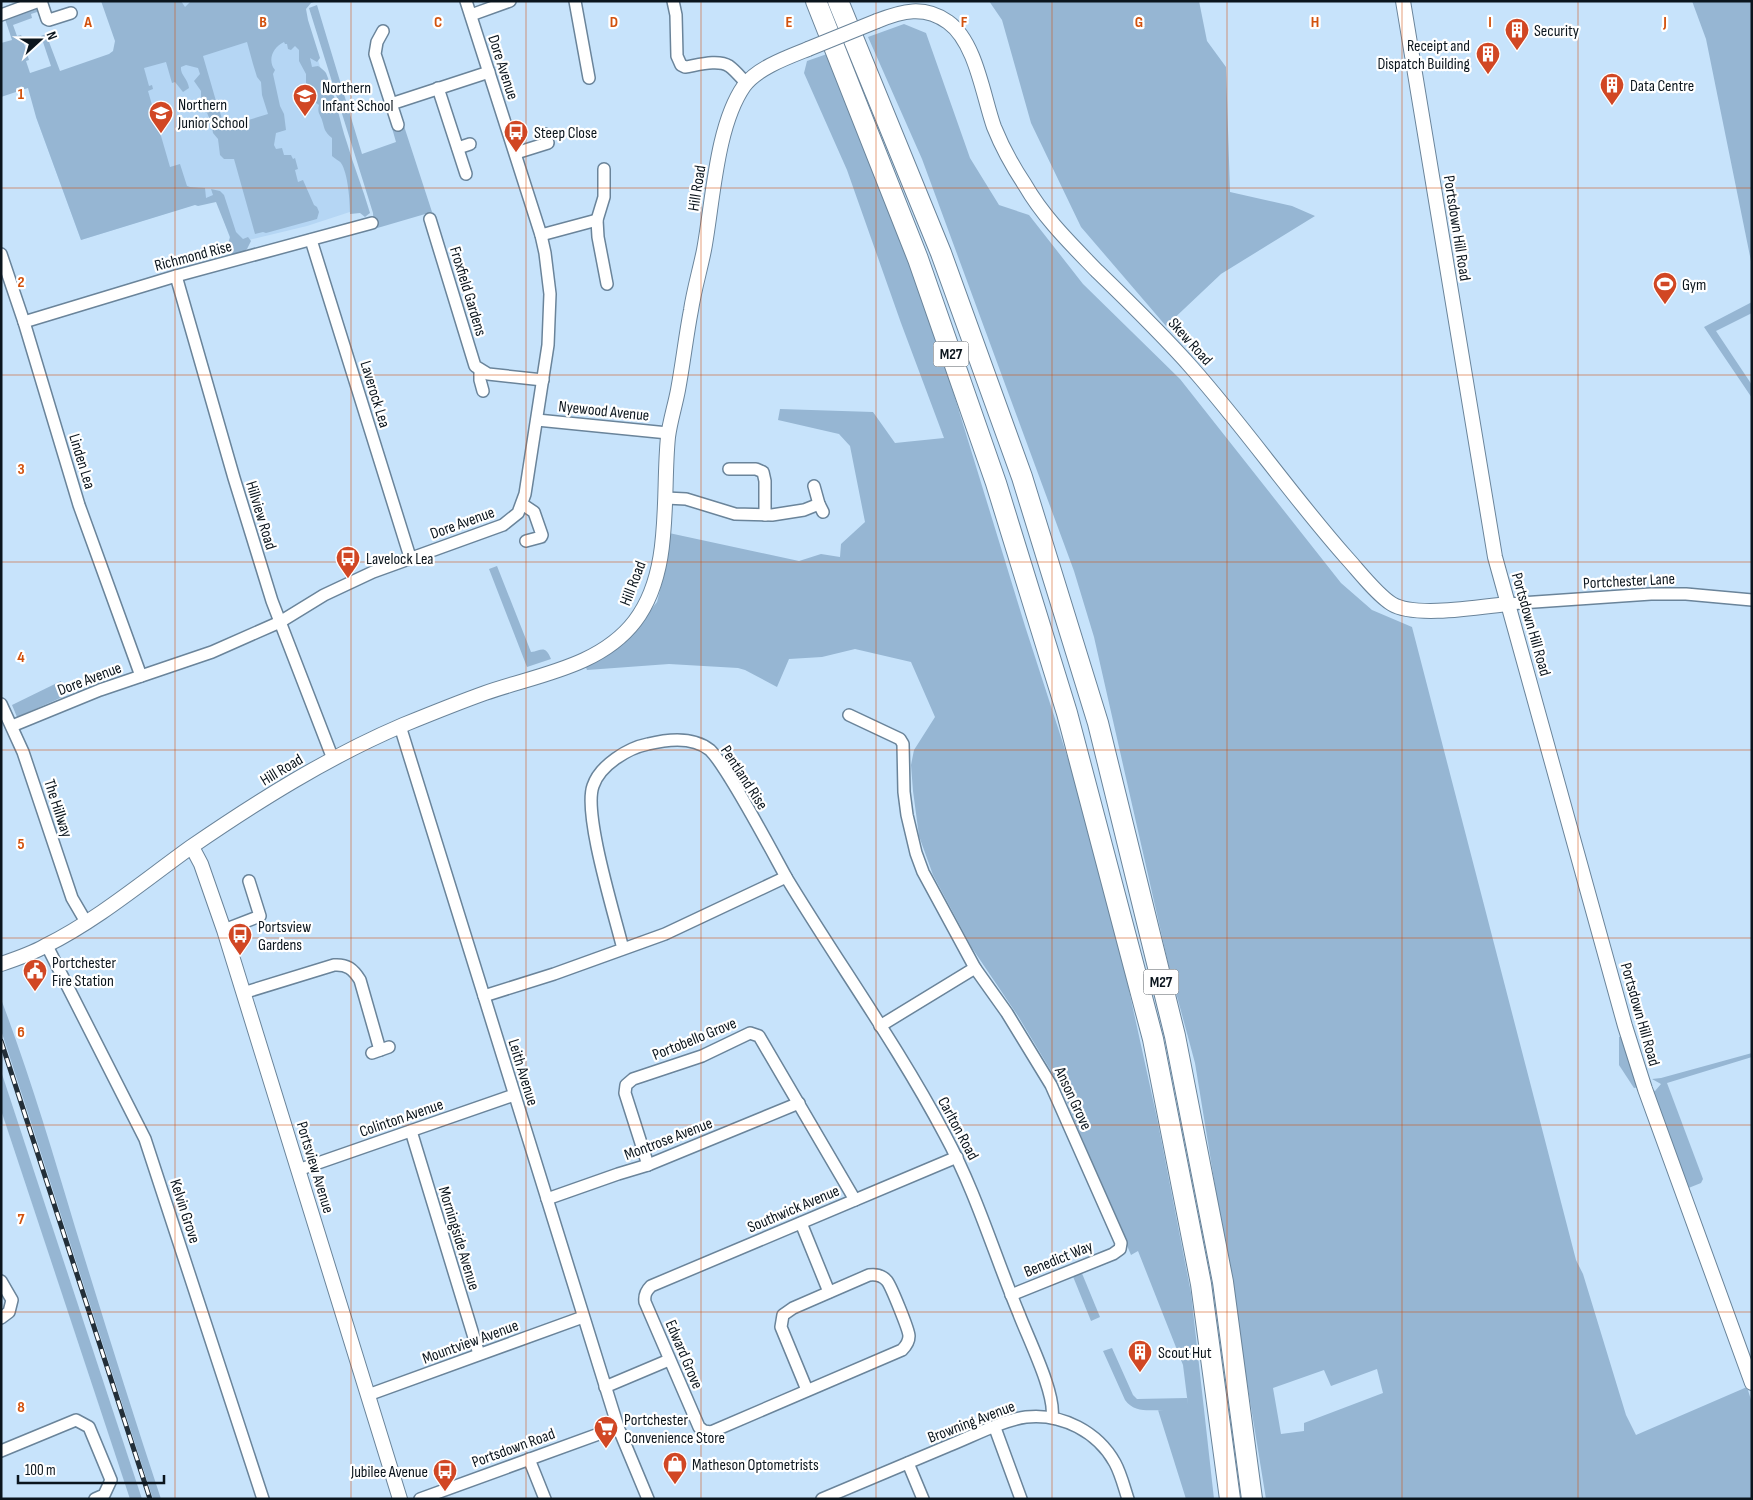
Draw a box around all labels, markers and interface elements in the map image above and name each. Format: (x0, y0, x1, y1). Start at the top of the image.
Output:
text: A (83, 13, 92, 32)
text: B (259, 13, 267, 32)
text: C (434, 13, 442, 32)
text: D (610, 13, 618, 32)
text: E (786, 13, 793, 32)
text: F (961, 13, 968, 32)
text: G (1135, 13, 1143, 32)
text: H (1311, 13, 1319, 32)
text: I (1488, 13, 1492, 32)
text: J (1662, 13, 1667, 32)
north arrow (15, 15, 65, 65)
building icon: Security (1504, 17, 1530, 51)
place label: Security (1534, 22, 1579, 41)
text: N (42, 29, 61, 42)
street label: Dore Avenue (483, 33, 522, 102)
place label: Receipt and Dispatch Building (1377, 37, 1470, 74)
building icon: Receipt and Dispatch Building (1475, 41, 1501, 75)
building icon: Data Centre (1599, 72, 1625, 106)
place label: Data Centre (1630, 77, 1694, 96)
place label: Northern Infant School (322, 79, 393, 116)
school or university icon: Northern Infant School (292, 83, 318, 117)
text: 1 (18, 85, 25, 104)
place label: Northern Junior School (177, 96, 248, 133)
school or university icon: Northern Junior School (148, 100, 174, 134)
bus stop icon: Steep Close (503, 119, 529, 153)
place label: Steep Close (534, 124, 597, 143)
street label: Hill Road (684, 164, 710, 213)
street label: Portsdown Hill Road (1439, 174, 1474, 282)
street label: Richmond Rise (153, 237, 234, 276)
street label: Froxfield Gardens (445, 244, 490, 339)
sports icon: Gym (1652, 271, 1678, 305)
text: 2 (17, 273, 25, 292)
place label: Gym (1682, 276, 1706, 295)
street label: Skew Road (1164, 314, 1216, 370)
road number: M27 (934, 342, 968, 366)
street label: Laverock Lea (355, 359, 394, 430)
street label: Nyewood Avenue (558, 397, 650, 426)
street label: Linden Lea (64, 432, 99, 491)
text: 3 (17, 460, 25, 479)
street label: Hillview Road (241, 479, 280, 552)
street label: Dore Avenue (428, 503, 497, 544)
bus stop icon: Lavelock Lea (335, 545, 361, 579)
place label: Lavelock Lea (366, 550, 433, 569)
street label: Hill Road (616, 559, 651, 609)
street label: Portchester Lane (1583, 570, 1676, 593)
street label: Portsdown Hill Road (1507, 571, 1554, 678)
text: 4 (17, 648, 25, 667)
street label: Dore Avenue (55, 659, 124, 700)
street label: Pentland Rise (716, 742, 772, 814)
street label: Hill Road (257, 750, 306, 790)
street label: The Hillway (39, 777, 76, 840)
text: 5 (17, 835, 25, 854)
place label: Portsview Gardens (258, 918, 311, 955)
bus stop icon: Portsview Gardens (227, 922, 253, 956)
place label: Portchester Fire Station (52, 954, 117, 991)
public building icon: Portchester Fire Station (22, 958, 48, 992)
street label: Portsdown Hill Road (1616, 961, 1663, 1068)
road number: M27 (1144, 970, 1178, 994)
street label: Portobello Grove (650, 1014, 739, 1065)
text: 6 (17, 1023, 25, 1042)
street label: Leith Avenue (503, 1037, 542, 1108)
street label: Anson Grove (1049, 1063, 1095, 1133)
street label: Carlton Road (933, 1094, 982, 1163)
street label: Colinton Avenue (357, 1095, 446, 1142)
street label: Montrose Avenue (622, 1114, 715, 1165)
street label: Portsview Avenue (292, 1119, 338, 1216)
street label: Kelvin Grove (165, 1177, 204, 1246)
street label: Southwick Avenue (745, 1181, 842, 1237)
street label: Morningside Avenue (434, 1184, 483, 1293)
text: 7 (18, 1210, 25, 1229)
street label: Benedict Way (1021, 1237, 1096, 1282)
street label: Mountview Avenue (420, 1316, 521, 1369)
street label: Edward Grove (661, 1317, 707, 1392)
building icon: Scout Hut (1127, 1339, 1153, 1373)
place label: Scout Hut (1158, 1344, 1212, 1363)
street label: Browning Avenue (925, 1397, 1018, 1448)
text: 8 (17, 1398, 25, 1417)
place label: Portchester Convenience Store (624, 1411, 725, 1448)
supermarket icon: Portchester Convenience Store (593, 1415, 619, 1449)
street label: Portsdown Road (469, 1425, 558, 1472)
shop icon: Matheson Optometrists (662, 1451, 688, 1485)
scale bar (18, 1452, 164, 1484)
place label: Matheson Optometrists (692, 1456, 819, 1475)
bus stop icon: Jubilee Avenue (432, 1458, 458, 1492)
text: 100 m (25, 1461, 56, 1480)
place label: Jubilee Avenue (350, 1463, 428, 1482)

